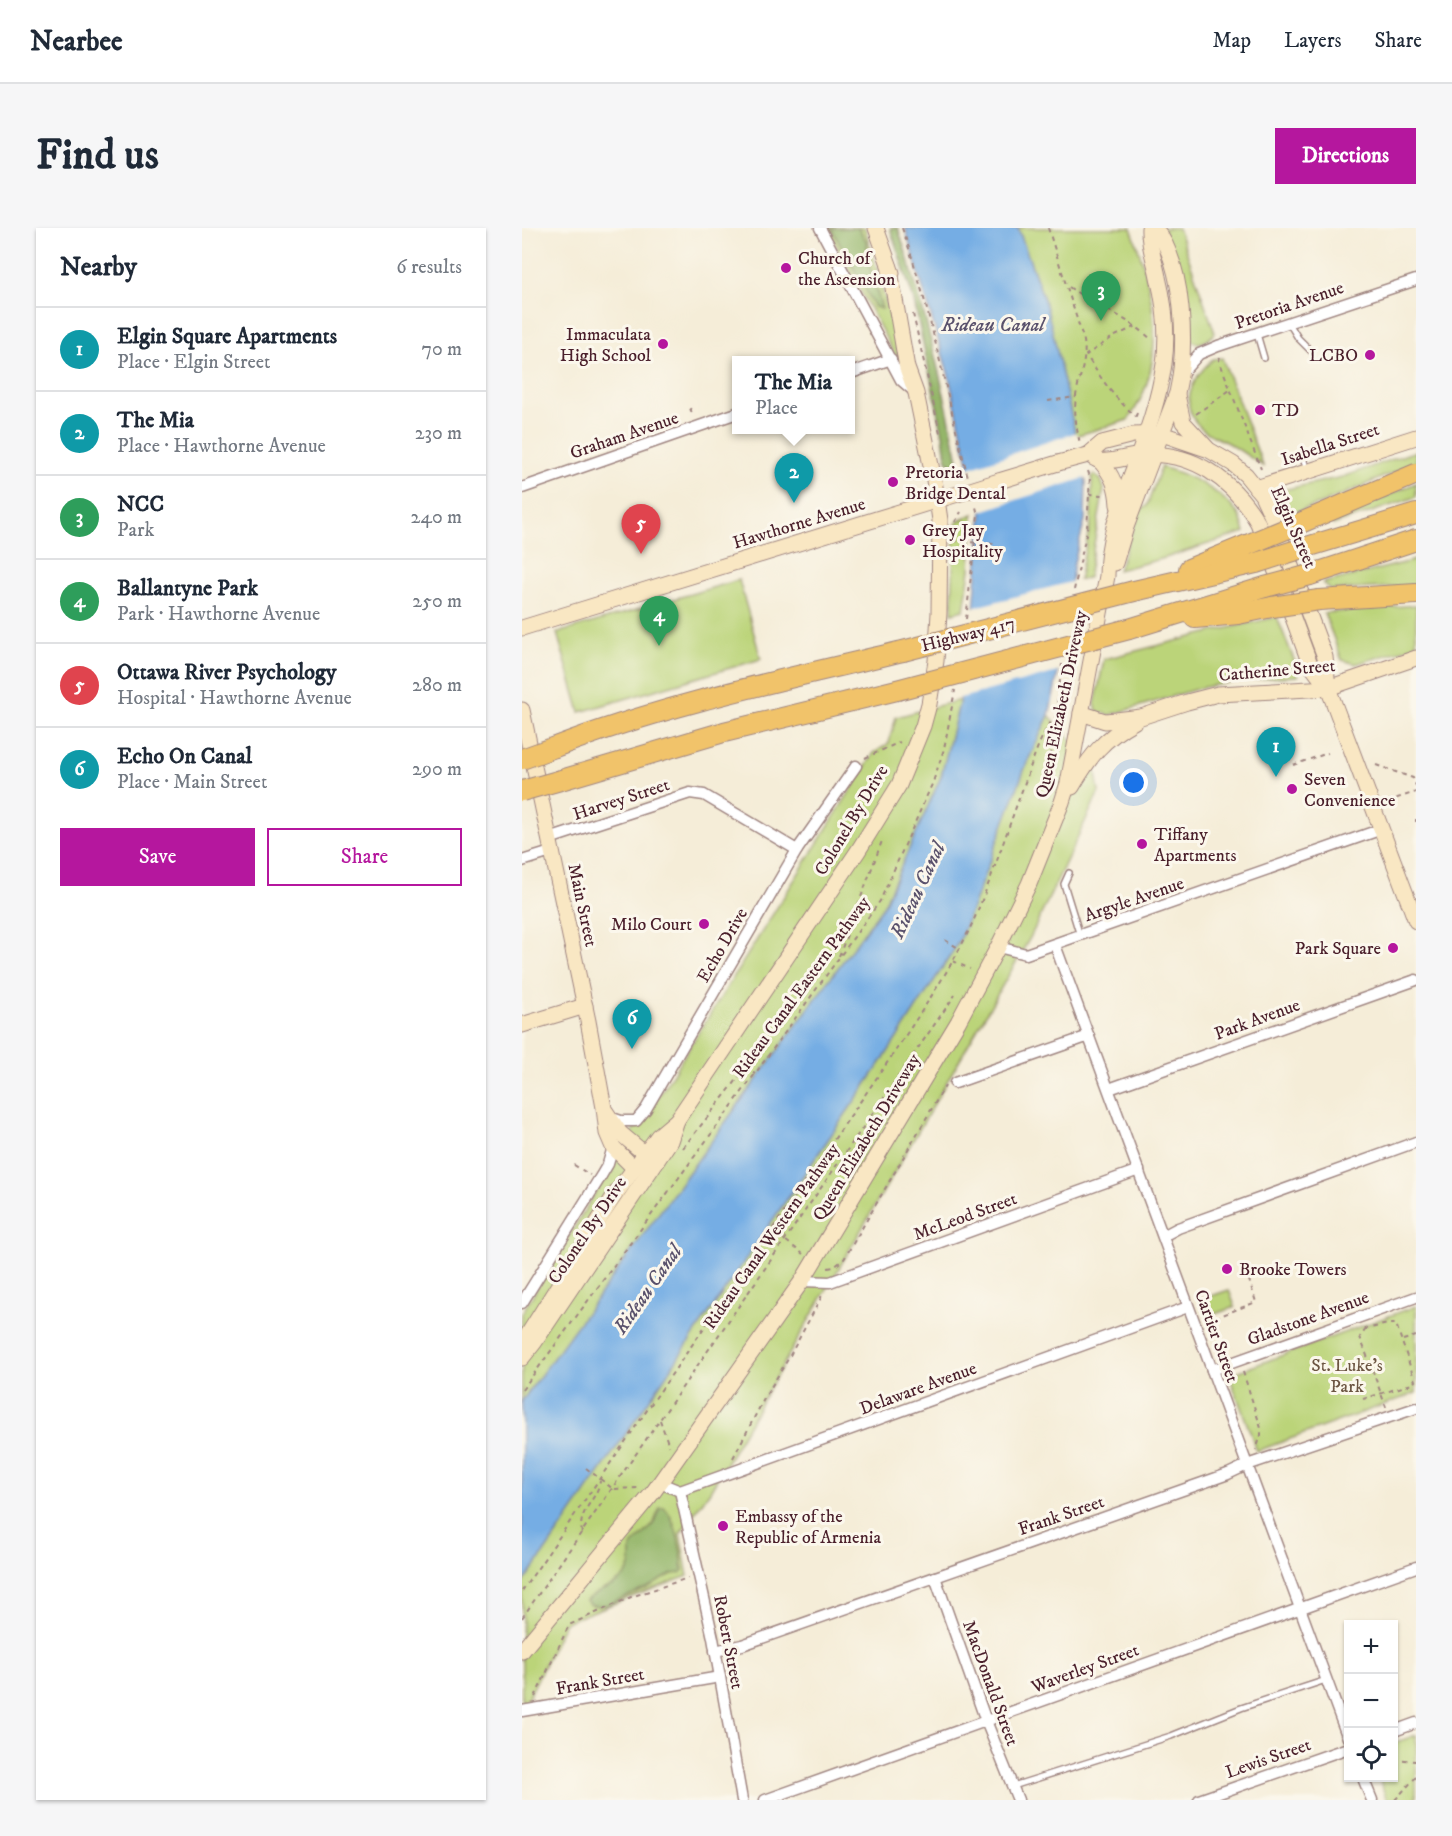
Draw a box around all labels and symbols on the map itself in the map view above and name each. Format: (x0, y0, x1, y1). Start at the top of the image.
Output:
place label: Church of the Ascension (798, 248, 896, 291)
marker: Church of the Ascension (779, 261, 793, 275)
pin: 3 (1082, 272, 1120, 321)
street label: Pretoria Avenue (1232, 277, 1347, 335)
water label: Rideau Canal (940, 313, 1046, 338)
place label: Immaculata High School (560, 324, 652, 367)
marker: Immaculata High School (656, 337, 670, 351)
place label: LCBO (1309, 345, 1358, 367)
marker: LCBO (1363, 348, 1377, 362)
place label: TD (1272, 400, 1299, 422)
marker: TD (1253, 403, 1267, 417)
street label: Graham Avenue (567, 407, 681, 465)
street label: Isabella Street (1278, 419, 1382, 471)
pin: 2 (774, 454, 814, 503)
place label: Pretoria Bridge Dental (905, 462, 1006, 505)
marker: Pretoria Bridge Dental (886, 475, 900, 489)
street label: Elgin Street (1265, 483, 1321, 572)
street label: Hawthorne Avenue (730, 493, 868, 555)
pin: 5 (622, 504, 660, 554)
place label: Grey Jay Hospitality (922, 520, 1003, 563)
marker: Grey Jay Hospitality (903, 533, 917, 547)
pin: 4 (640, 596, 678, 646)
street label: Queen Elizabeth Driveway (1031, 608, 1093, 800)
street label: Highway 417 (919, 613, 1017, 657)
street label: Catherine Street (1218, 655, 1336, 687)
pin: 1 (1256, 728, 1296, 777)
street label: Colonel By Drive (810, 761, 893, 880)
your location (1119, 768, 1148, 797)
place label: Seven Convenience (1304, 769, 1395, 812)
street label: Harvey Street (570, 774, 672, 826)
marker: Seven Convenience (1285, 782, 1299, 796)
place label: Tiffany Apartments (1154, 824, 1237, 867)
water label: Rideau Canal (885, 837, 952, 944)
marker: Tiffany Apartments (1135, 837, 1149, 851)
street label: Main Street (562, 862, 602, 949)
street label: Argyle Avenue (1082, 873, 1187, 927)
street label: Rideau Canal Eastern Pathway (728, 892, 875, 1083)
street label: Echo Drive (693, 904, 753, 987)
place label: Milo Court (611, 914, 692, 936)
marker: Milo Court (697, 917, 711, 931)
place label: Park Square (1295, 938, 1381, 960)
marker: Park Square (1386, 941, 1400, 955)
street label: Park Avenue (1212, 994, 1303, 1046)
pin: 6 (612, 1000, 652, 1049)
street label: Queen Elizabeth Driveway (808, 1050, 926, 1225)
street label: Rideau Canal Western Pathway (699, 1139, 845, 1334)
street label: Colonel By Drive (544, 1173, 632, 1288)
street label: McLeod Street (911, 1188, 1020, 1246)
water label: Rideau Canal (608, 1239, 689, 1340)
place label: Brooke Towers (1239, 1259, 1347, 1281)
marker: Brooke Towers (1220, 1262, 1234, 1276)
street label: Cartier Street (1189, 1287, 1243, 1386)
street label: Gladstone Avenue (1245, 1287, 1372, 1351)
park label: St. Luke's Park (1311, 1355, 1383, 1398)
street label: Delaware Avenue (857, 1358, 980, 1420)
street label: Frank Street (1016, 1491, 1107, 1541)
place label: Embassy of the Republic of Armenia (735, 1506, 881, 1549)
marker: Embassy of the Republic of Armenia (716, 1519, 730, 1533)
street label: Robert Street (708, 1593, 748, 1691)
street label: MacDonald Street (957, 1618, 1023, 1749)
street label: Waverley Street (1028, 1639, 1142, 1699)
street label: Frank Street (554, 1663, 646, 1701)
street label: Lewis Street (1223, 1734, 1314, 1784)

